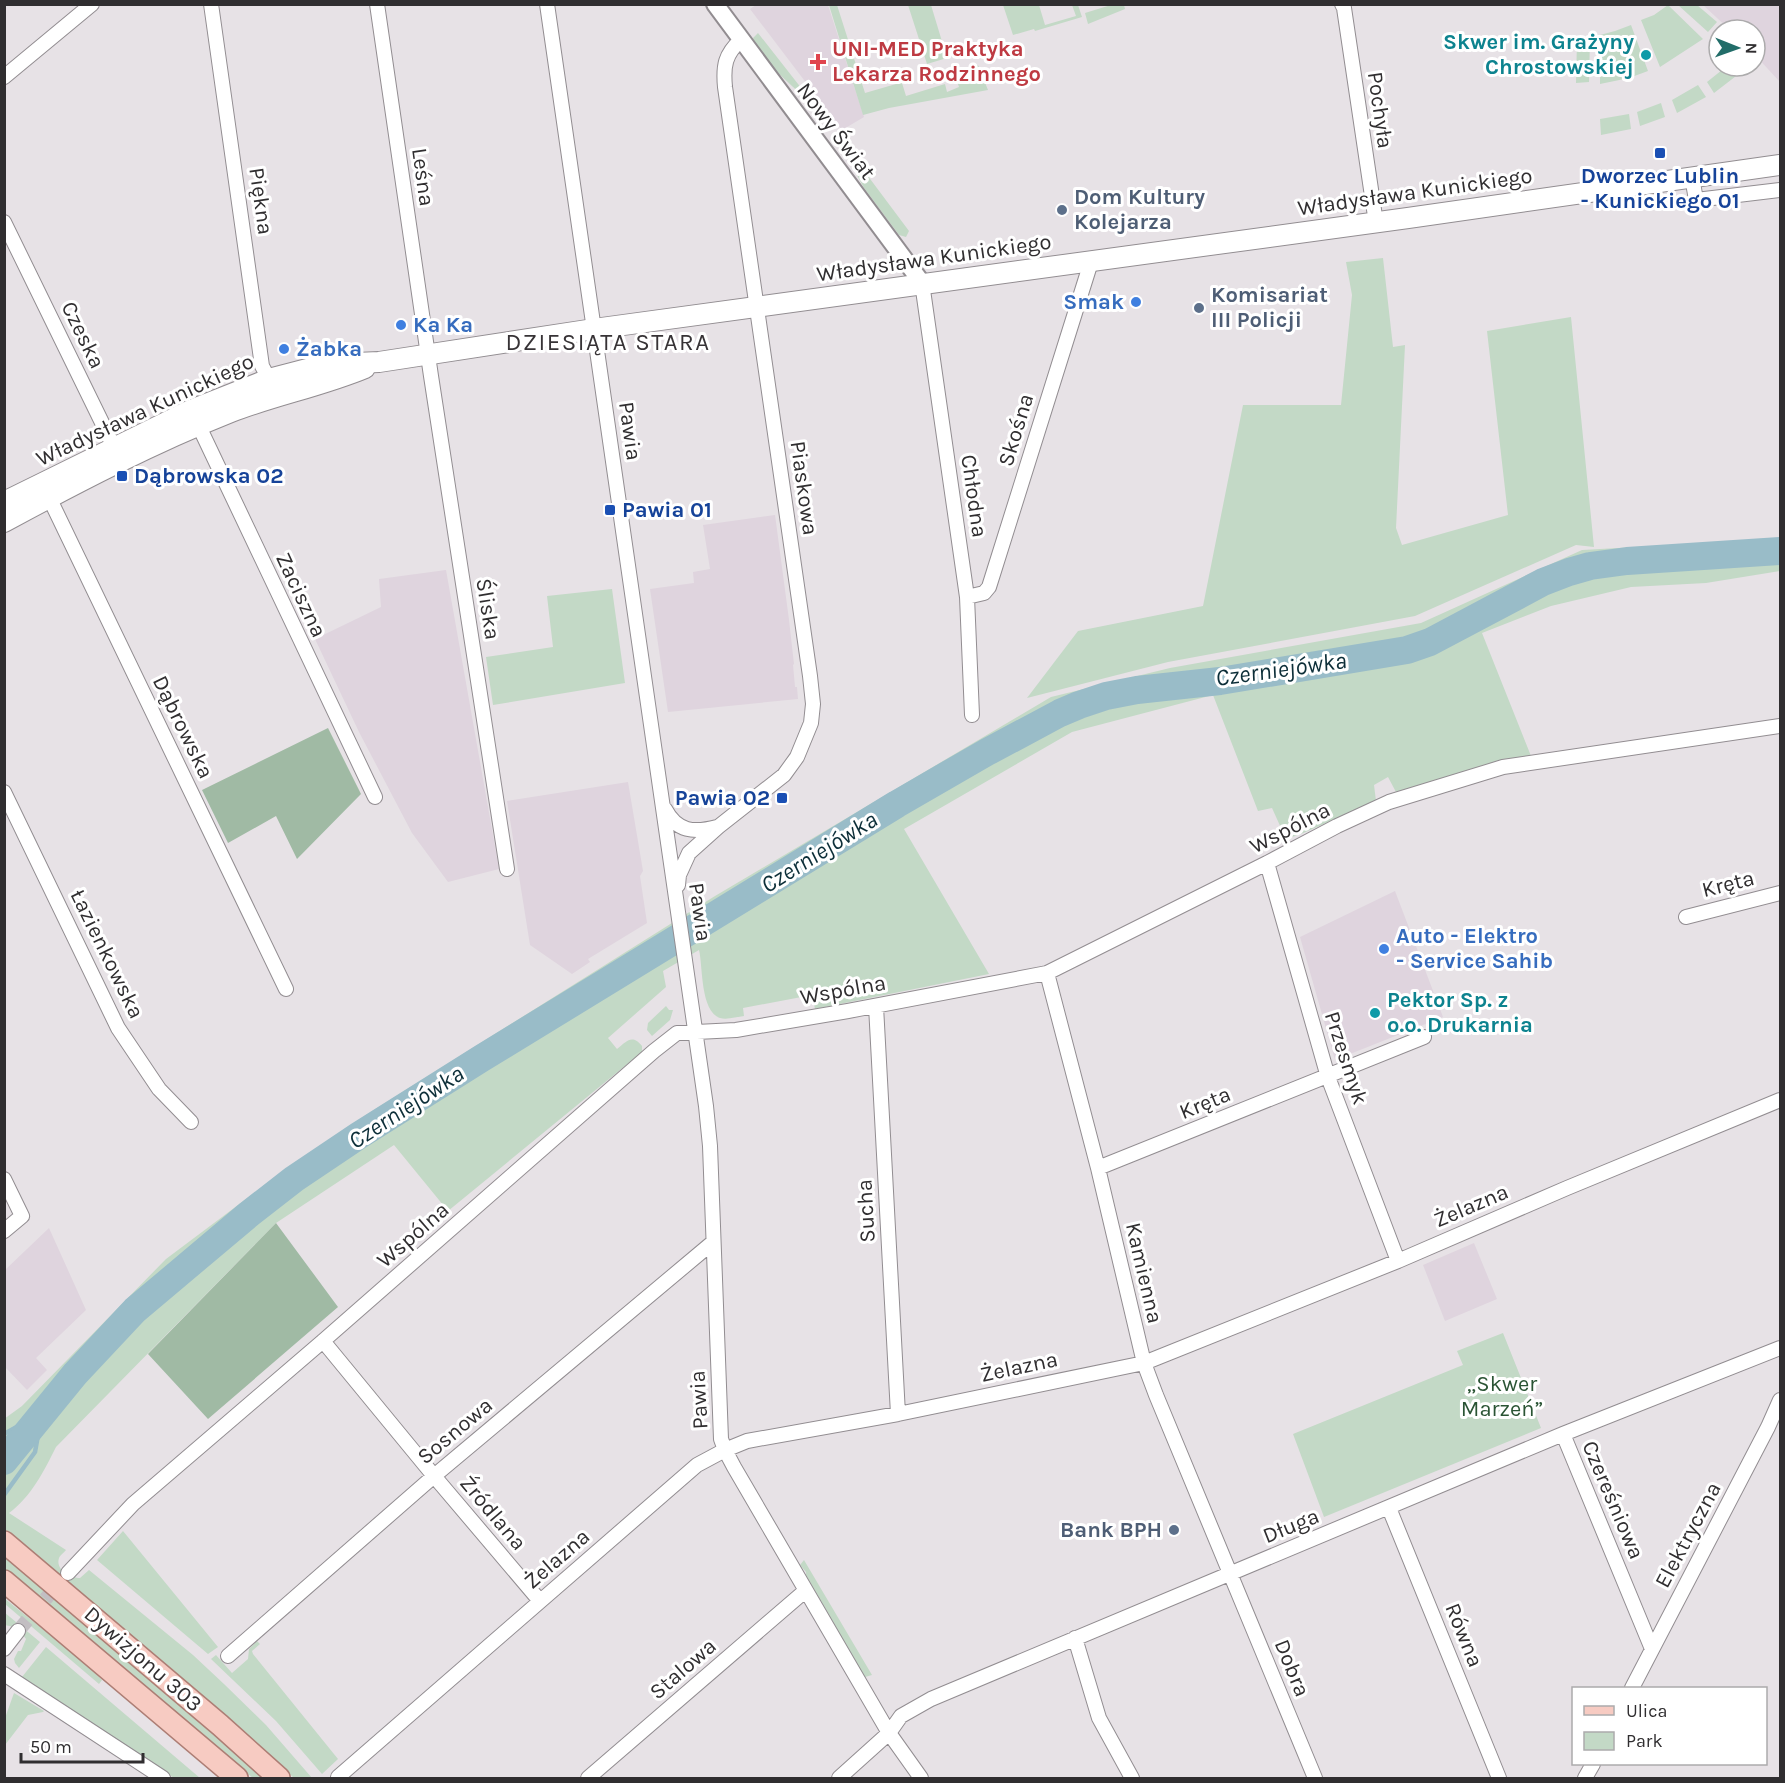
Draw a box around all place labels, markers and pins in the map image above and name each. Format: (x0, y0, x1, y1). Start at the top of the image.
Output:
place label: Skwer im. Grażyny Chrostowskiej (1443, 29, 1634, 80)
place label: UNI-MED Praktyka Lekarza Rodzinnego (832, 36, 1041, 87)
marker: Skwer im. Grażyny Chrostowskiej (1639, 48, 1653, 62)
marker: UNI-MED Praktyka Lekarza Rodzinnego (809, 53, 827, 71)
marker: Dworzec Lublin - Kunickiego 01 (1653, 146, 1667, 160)
place label: Dworzec Lublin - Kunickiego 01 (1580, 163, 1740, 214)
place label: Dom Kultury Kolejarza (1074, 184, 1205, 235)
marker: Dom Kultury Kolejarza (1055, 203, 1069, 217)
place label: Komisariat III Policji (1211, 282, 1328, 333)
place label: Smak (1063, 289, 1124, 315)
marker: Smak (1129, 295, 1143, 309)
marker: Komisariat III Policji (1192, 301, 1206, 315)
place label: Ka Ka (413, 312, 473, 338)
marker: Ka Ka (394, 318, 408, 332)
place label: Żabka (296, 336, 362, 362)
marker: Żabka (277, 342, 291, 356)
place label: Dąbrowska 02 (134, 463, 284, 489)
marker: Dąbrowska 02 (115, 469, 129, 483)
place label: Pawia 01 (622, 497, 712, 523)
marker: Pawia 01 (603, 503, 617, 517)
place label: Pawia 02 (675, 785, 770, 811)
marker: Pawia 02 (775, 791, 789, 805)
place label: Auto - Elektro - Service Sahib (1396, 923, 1553, 974)
marker: Auto - Elektro - Service Sahib (1377, 942, 1391, 956)
place label: Pektor Sp. z o.o. Drukarnia (1387, 987, 1533, 1038)
marker: Pektor Sp. z o.o. Drukarnia (1368, 1006, 1382, 1020)
place label: Bank BPH (1060, 1517, 1162, 1543)
marker: Bank BPH (1167, 1523, 1181, 1537)

